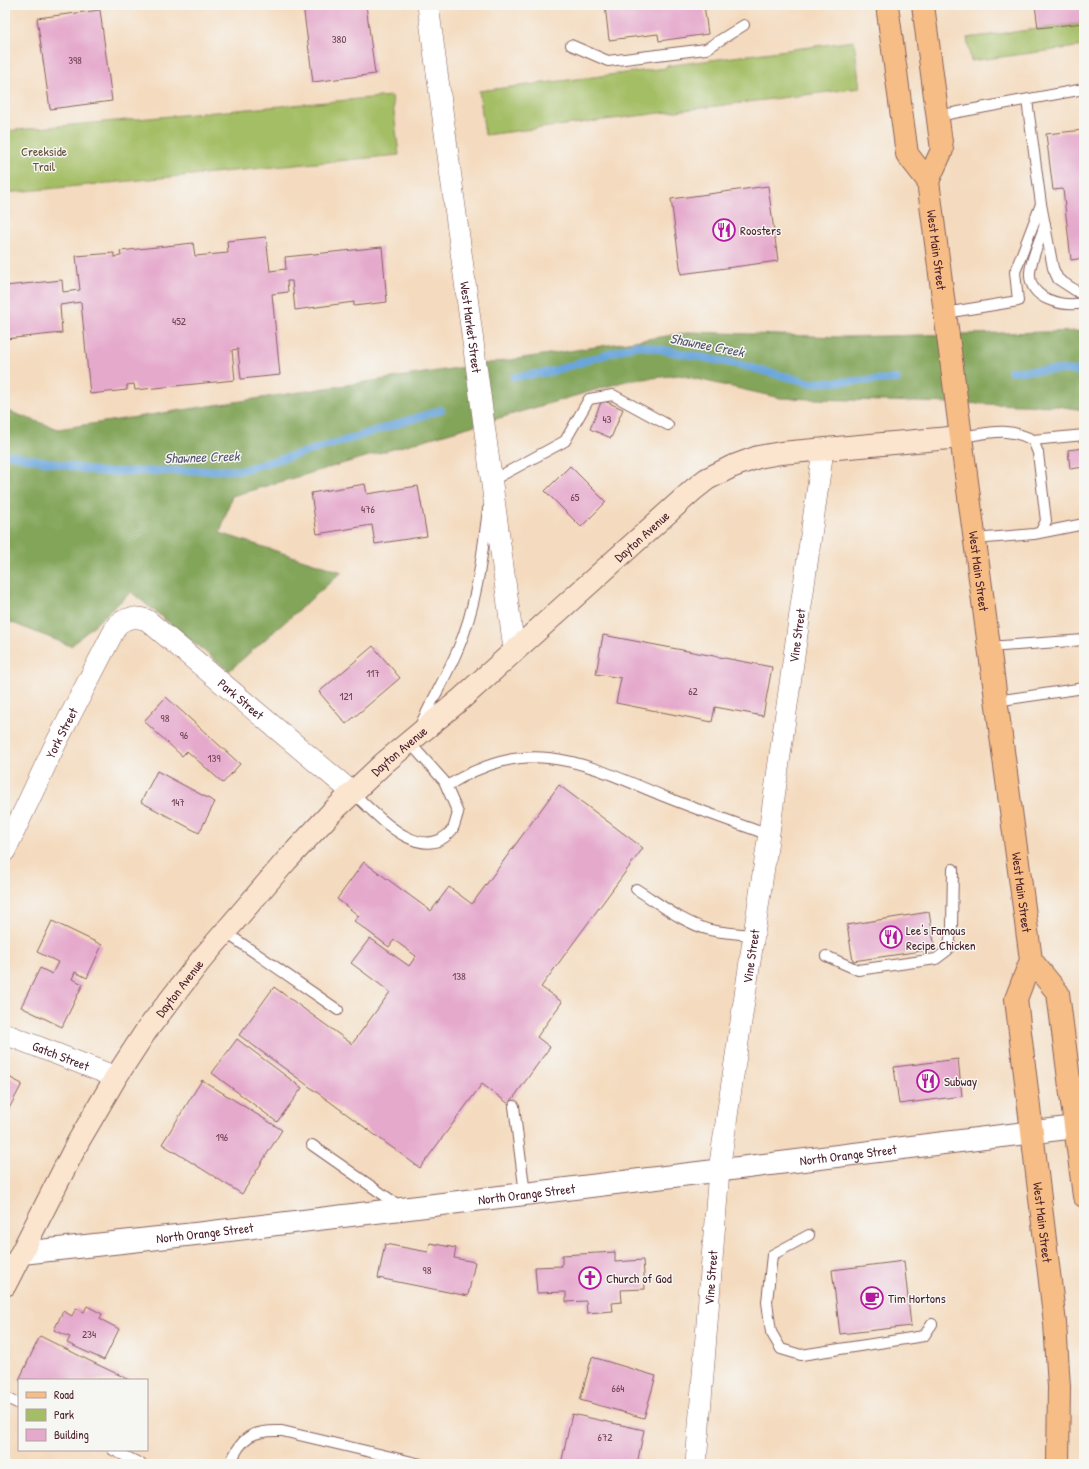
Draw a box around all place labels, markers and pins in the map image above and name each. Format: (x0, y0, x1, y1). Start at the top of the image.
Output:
restaurant icon: Roosters (711, 217, 737, 243)
place label: Roosters (740, 221, 781, 239)
place label: Lee's Famous Recipe Chicken (906, 921, 976, 954)
restaurant icon: Lee's Famous Recipe Chicken (878, 924, 904, 950)
restaurant icon: Subway (915, 1068, 941, 1094)
place label: Subway (944, 1072, 978, 1090)
church icon: Church of God (577, 1265, 603, 1291)
place label: Church of God (606, 1269, 672, 1287)
cafe icon: Tim Hortons (859, 1285, 885, 1311)
place label: Tim Hortons (888, 1289, 946, 1307)

